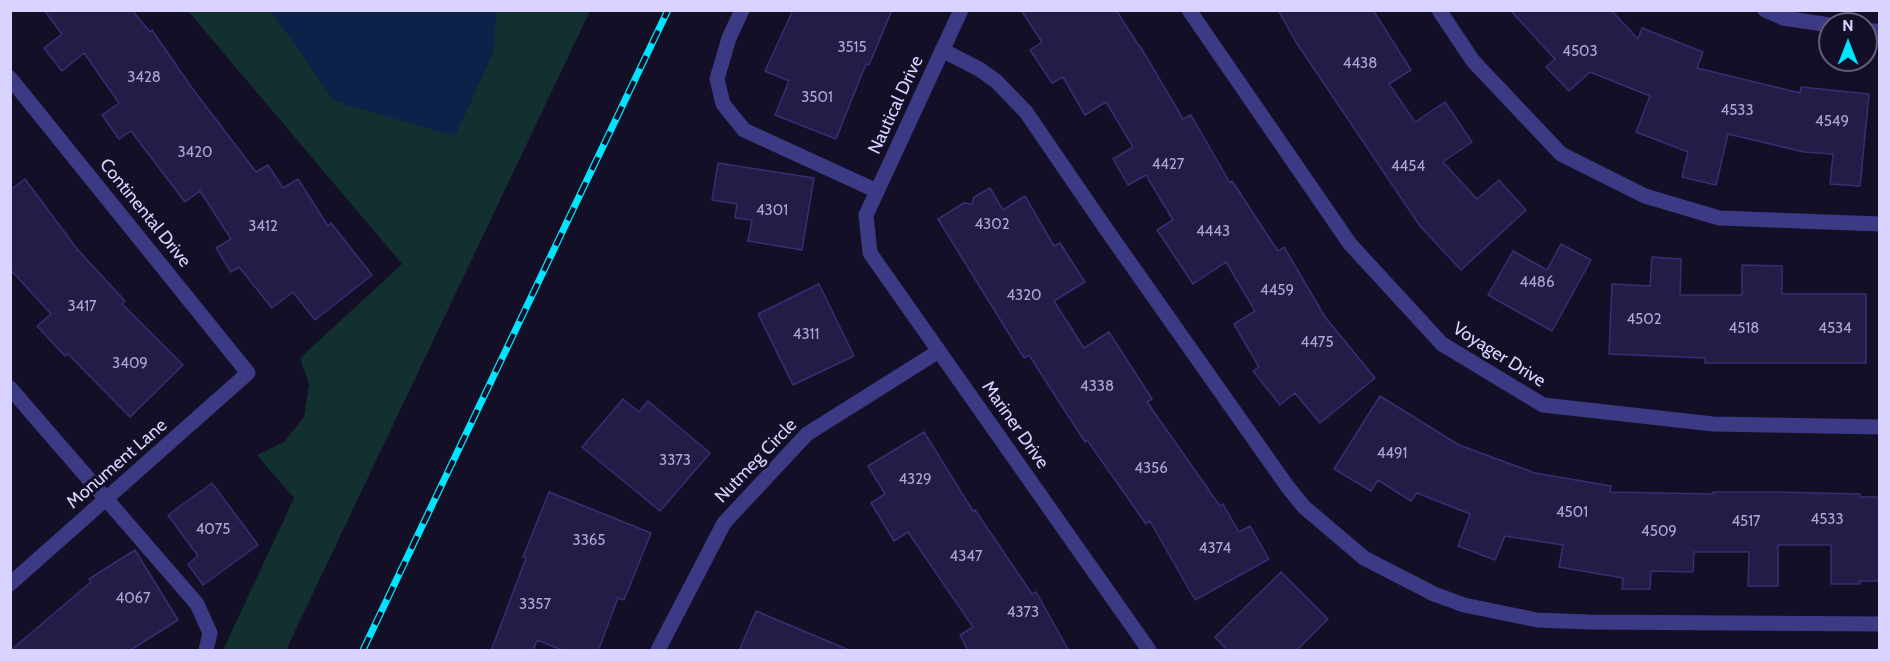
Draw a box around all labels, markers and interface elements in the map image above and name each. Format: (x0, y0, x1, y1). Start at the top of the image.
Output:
north arrow (1818, 12, 1878, 72)
text: N (1842, 16, 1854, 35)
house number: 3515 (837, 39, 867, 57)
house number: 4503 (1562, 43, 1598, 61)
street label: Nautical Drive (864, 52, 928, 158)
house number: 4438 (1343, 55, 1377, 73)
house number: 3428 (127, 69, 161, 87)
house number: 3501 (801, 89, 833, 107)
house number: 4533 (1720, 102, 1754, 120)
house number: 4549 (1815, 113, 1849, 131)
house number: 3420 (177, 144, 213, 162)
street label: Continental Drive (95, 154, 195, 272)
house number: 4427 (1152, 156, 1184, 174)
house number: 4454 (1391, 158, 1425, 176)
house number: 4301 (756, 202, 788, 220)
house number: 4302 (974, 216, 1010, 234)
house number: 3412 (248, 218, 278, 236)
house number: 4443 (1196, 223, 1230, 241)
house number: 4486 (1520, 274, 1554, 292)
house number: 4459 (1260, 282, 1294, 300)
house number: 4320 (1006, 287, 1042, 305)
house number: 3417 (67, 298, 97, 316)
house number: 4502 (1626, 311, 1662, 329)
street label: Voyager Drive (1449, 318, 1549, 392)
house number: 4518 (1729, 320, 1759, 338)
house number: 4534 (1818, 320, 1852, 338)
house number: 4311 (793, 326, 819, 344)
house number: 4475 (1301, 334, 1333, 352)
house number: 3409 (112, 355, 148, 373)
street label: Mariner Drive (977, 377, 1053, 473)
house number: 4338 (1080, 378, 1114, 396)
street label: Nutmeg Circle (711, 414, 801, 508)
street label: Monument Lane (62, 415, 172, 513)
house number: 4491 (1377, 445, 1407, 463)
house number: 3373 (659, 452, 691, 470)
house number: 4356 (1134, 460, 1168, 478)
house number: 4329 (898, 471, 932, 489)
house number: 4501 (1556, 504, 1588, 522)
house number: 4533 (1810, 511, 1844, 529)
house number: 4517 (1731, 513, 1761, 531)
house number: 4075 (196, 521, 230, 539)
house number: 4509 (1641, 523, 1677, 541)
house number: 3365 (573, 532, 605, 550)
house number: 4374 (1199, 540, 1231, 558)
house number: 4347 (950, 548, 982, 566)
house number: 4067 (115, 590, 151, 608)
house number: 3357 (519, 596, 551, 614)
house number: 4373 (1007, 604, 1039, 622)

